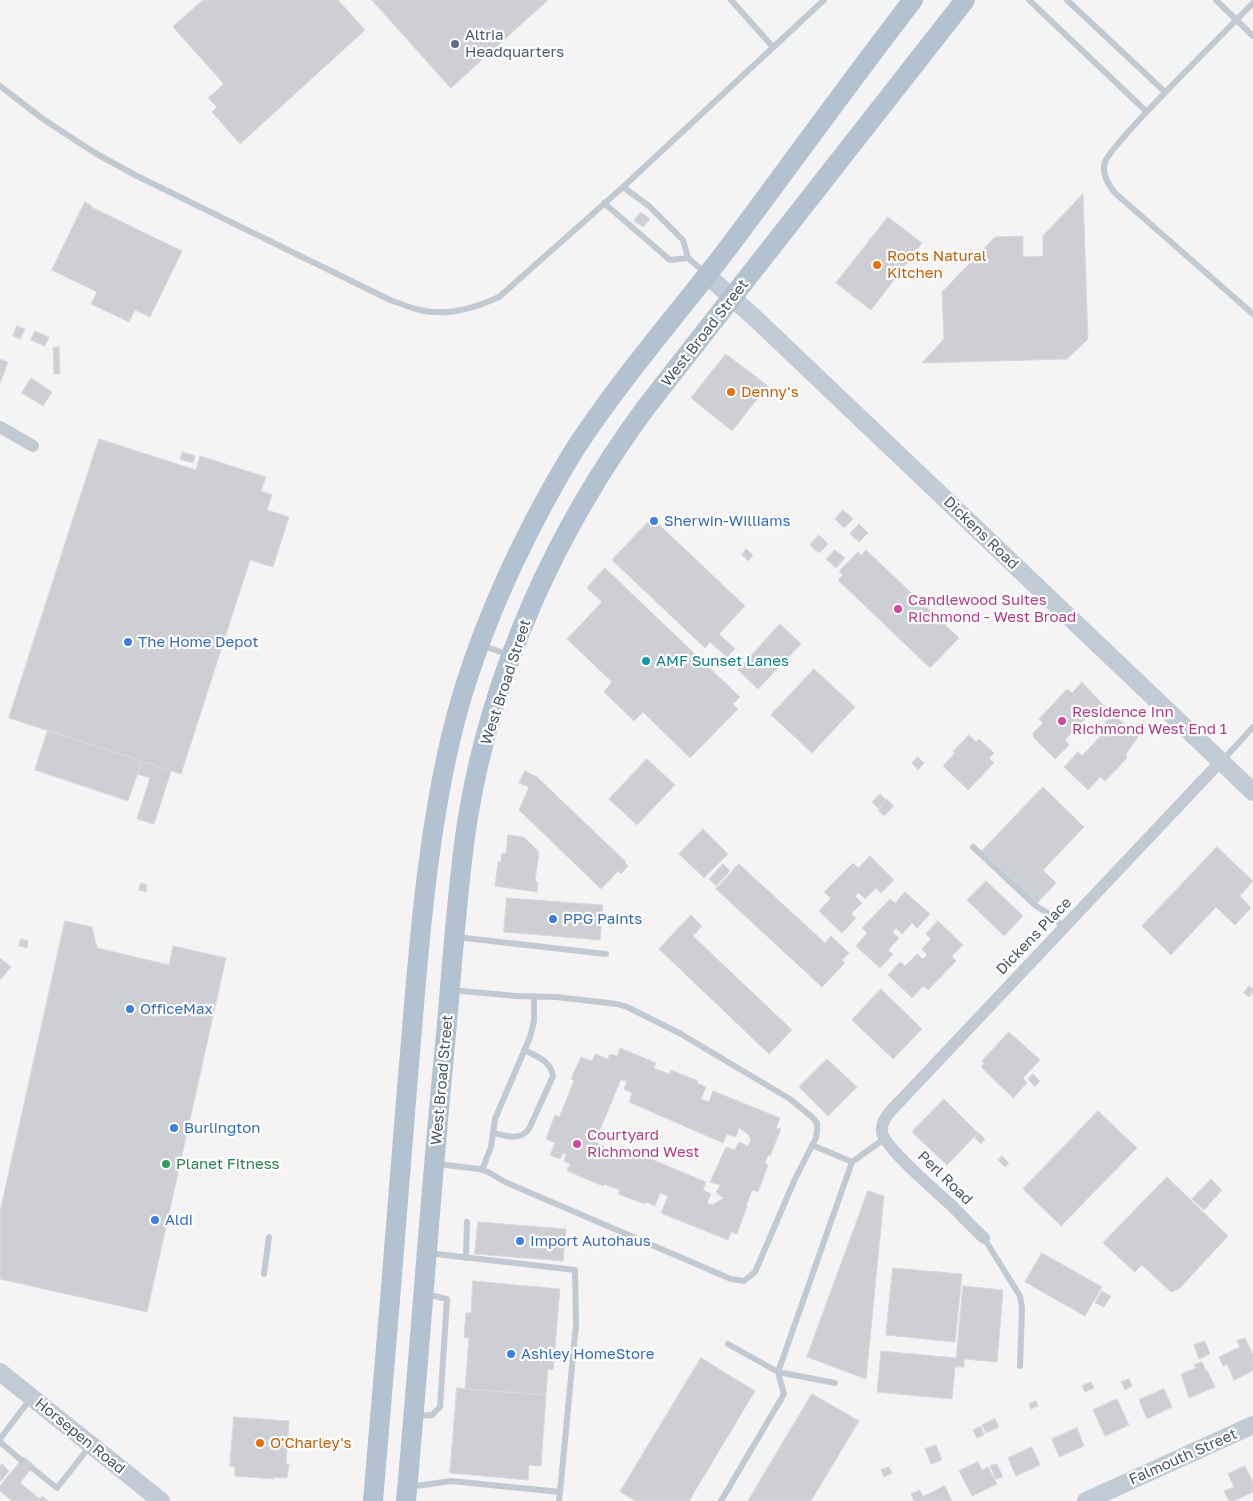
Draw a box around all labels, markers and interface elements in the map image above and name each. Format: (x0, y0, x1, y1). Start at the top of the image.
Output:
place label: Altria Headquarters (465, 26, 564, 61)
marker: Altria Headquarters (449, 38, 461, 50)
place label: Roots Natural Kitchen (887, 247, 987, 282)
marker: Roots Natural Kitchen (871, 259, 883, 271)
street label: West Broad Street (658, 276, 752, 390)
place label: Denny's (741, 383, 799, 401)
marker: Denny's (725, 386, 737, 398)
street label: Dickens Road (940, 493, 1022, 573)
place label: Sherwin-Williams (664, 512, 791, 530)
marker: Sherwin-Williams (648, 515, 660, 527)
place label: Candlewood Suites Richmond - West Broad (908, 591, 1076, 626)
marker: Candlewood Suites Richmond - West Broad (892, 603, 904, 615)
street label: West Broad Street (477, 617, 535, 747)
place label: The Home Depot (138, 633, 259, 651)
marker: The Home Depot (122, 636, 134, 648)
place label: AMF Sunset Lanes (656, 652, 789, 670)
marker: AMF Sunset Lanes (640, 655, 652, 667)
place label: Residence Inn Richmond West End 1 (1072, 703, 1227, 738)
marker: Residence Inn Richmond West End 1 (1056, 715, 1068, 727)
street label: Dickens Place (993, 894, 1075, 978)
place label: PPG Paints (563, 910, 642, 928)
marker: PPG Paints (547, 913, 559, 925)
place label: OfficeMax (140, 1000, 213, 1018)
marker: OfficeMax (124, 1003, 136, 1015)
street label: West Broad Street (427, 1014, 457, 1146)
place label: Burlington (184, 1119, 260, 1137)
marker: Burlington (168, 1122, 180, 1134)
place label: Courtyard Richmond West (587, 1126, 700, 1161)
marker: Courtyard Richmond West (571, 1138, 583, 1150)
street label: Perl Road (914, 1147, 976, 1209)
place label: Planet Fitness (176, 1155, 280, 1173)
marker: Planet Fitness (160, 1158, 172, 1170)
place label: Aldi (165, 1211, 193, 1229)
marker: Aldi (149, 1214, 161, 1226)
place label: Import Autohaus (530, 1232, 651, 1250)
marker: Import Autohaus (514, 1235, 526, 1247)
place label: Ashley HomeStore (521, 1345, 654, 1363)
marker: Ashley HomeStore (505, 1348, 517, 1360)
street label: Horsepen Road (31, 1394, 129, 1478)
street label: Falmouth Street (1126, 1425, 1240, 1489)
place label: O'Charley's (270, 1434, 351, 1452)
marker: O'Charley's (254, 1437, 266, 1449)

